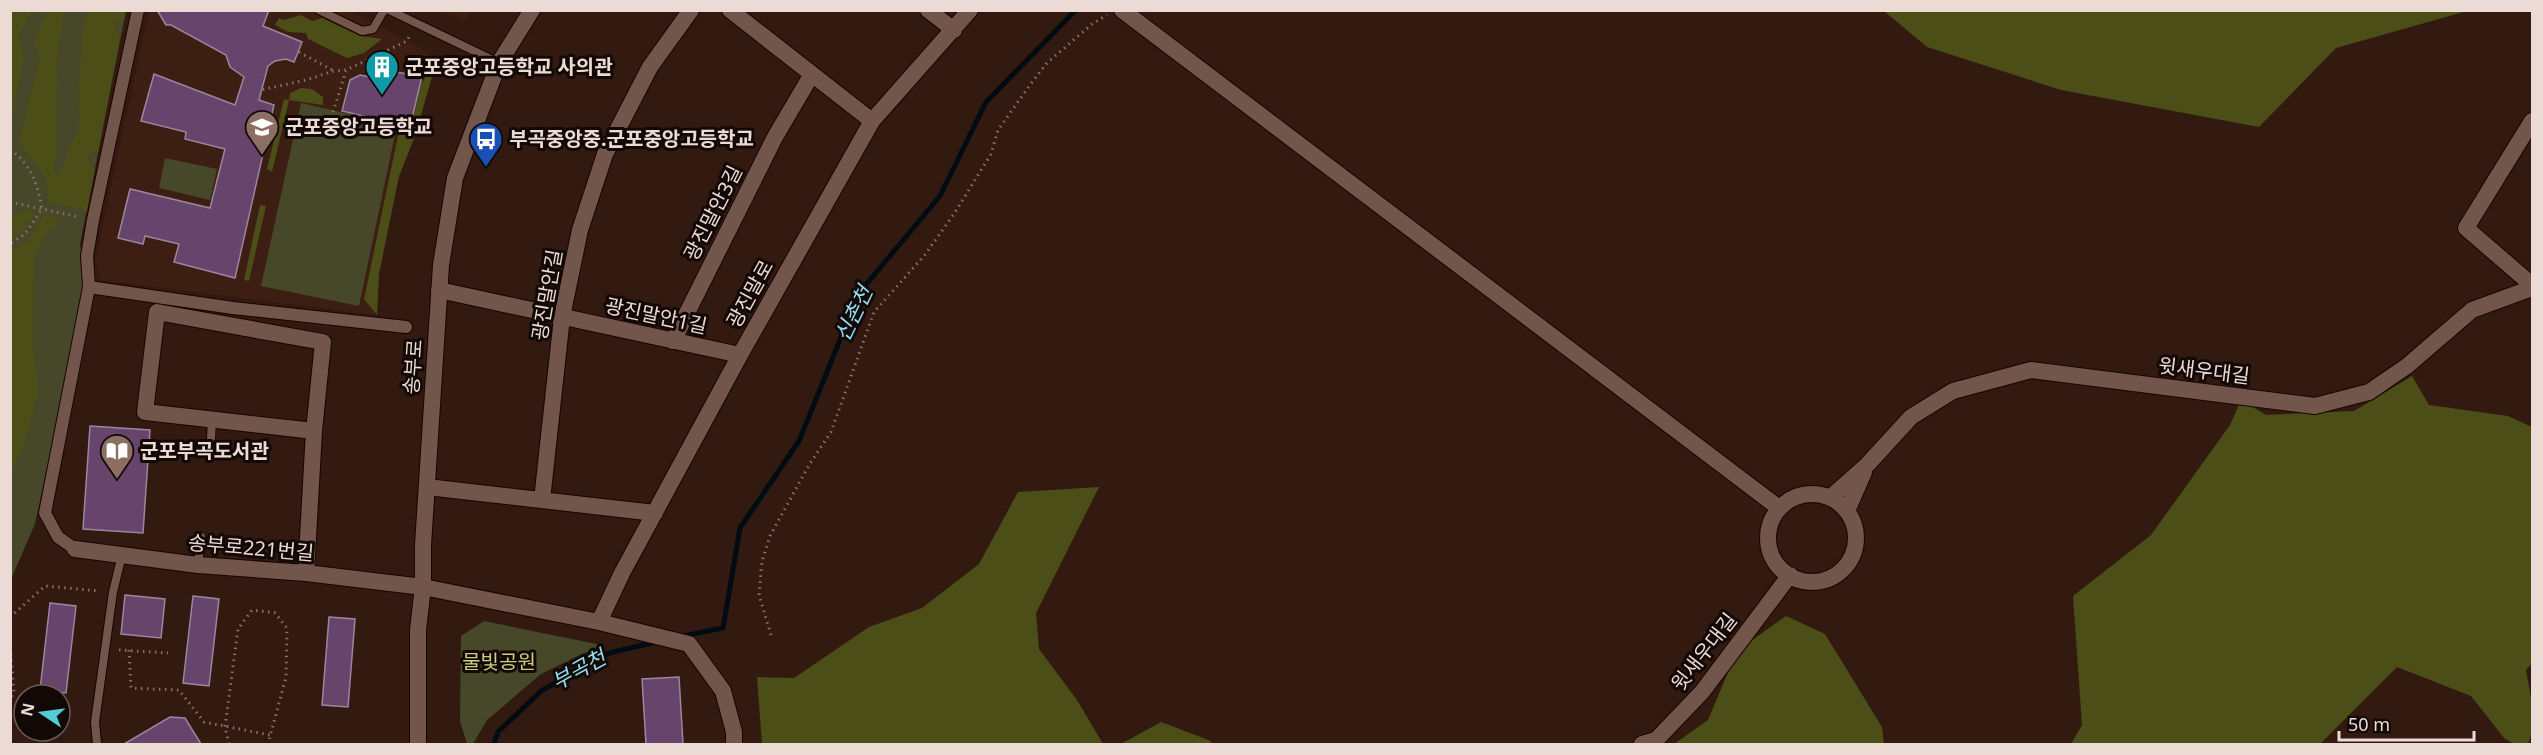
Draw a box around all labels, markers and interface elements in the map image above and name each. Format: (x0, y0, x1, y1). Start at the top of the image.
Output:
building icon: 군포중앙고등학교 사의관 (364, 49, 400, 96)
place label: 군포중앙고등학교 사의관 (405, 53, 613, 80)
school or university icon: 군포중앙고등학교 (244, 109, 280, 156)
place label: 군포중앙고등학교 (285, 113, 432, 140)
bus stop icon: 부곡중앙중.군포중앙고등학교 (468, 121, 504, 168)
place label: 부곡중앙중.군포중앙고등학교 (509, 125, 754, 152)
street label: 광진말안3길 (677, 161, 748, 265)
street label: 광진말안길 (525, 247, 568, 343)
street label: 광진말로 (720, 255, 779, 332)
water label: 신촌천 (828, 279, 880, 346)
street label: 광진말안1길 (603, 292, 710, 339)
street label: 송부로 (397, 338, 428, 395)
street label: 윗새우대길 (2157, 351, 2251, 390)
library icon: 군포부곡도서관 (99, 433, 135, 480)
place label: 군포부곡도서관 (140, 437, 269, 464)
street label: 송부로221번길 (187, 529, 315, 566)
street label: 윗새우대길 (1665, 607, 1743, 696)
water label: 부곡천 (546, 642, 613, 695)
park label: 물빛공원 (462, 648, 536, 675)
north arrow (12, 683, 72, 743)
text: N (15, 701, 40, 718)
scale bar (2339, 704, 2474, 742)
text: 50 m (2348, 712, 2390, 736)

